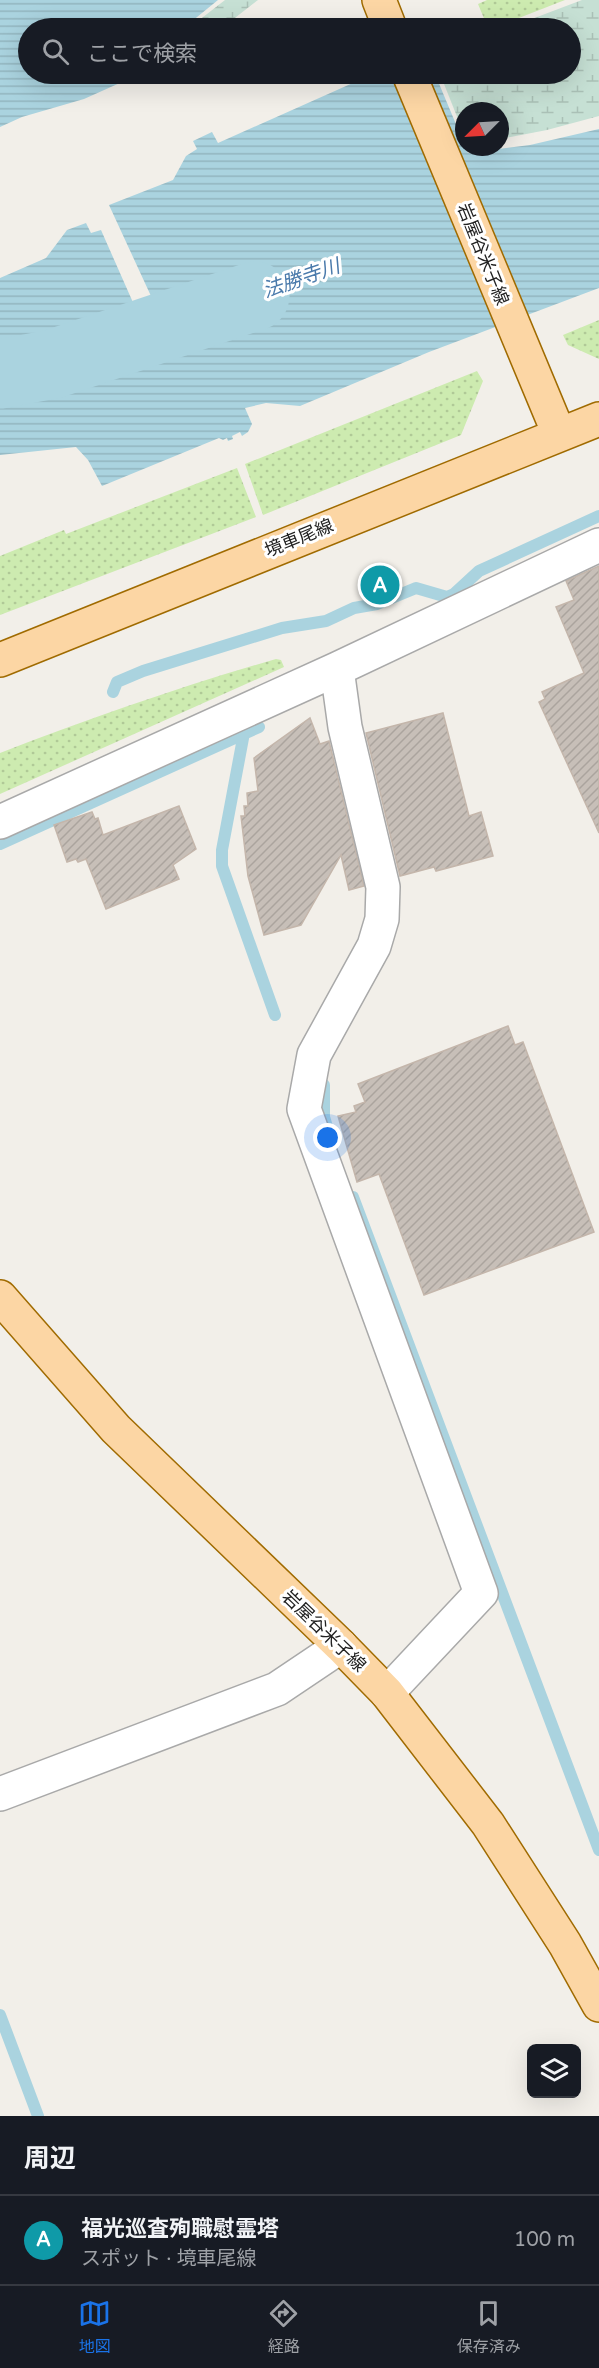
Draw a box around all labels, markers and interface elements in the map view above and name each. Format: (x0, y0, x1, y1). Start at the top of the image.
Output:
search box (18, 18, 581, 84)
icon: search (39, 35, 72, 68)
text: ここで検索 (87, 41, 197, 67)
north arrow (455, 102, 509, 156)
street label: 岩屋谷米子線 (453, 200, 513, 308)
water label: 法勝寺川 (260, 254, 345, 303)
street label: 境車尾線 (262, 514, 336, 562)
pin: A (360, 562, 400, 608)
your location (313, 1123, 342, 1152)
street label: 岩屋谷米子線 (278, 1586, 370, 1676)
map controls (527, 2044, 581, 2098)
button: layers (527, 2044, 581, 2098)
text: 周辺 (24, 2143, 76, 2174)
text: 福光巡査殉職慰霊塔 (81, 2216, 279, 2242)
text: A (36, 2228, 51, 2252)
text: 100 m (514, 2228, 575, 2252)
text: スポット · 境車尾線 (81, 2247, 257, 2271)
tab: 地図 (78, 2297, 111, 2357)
tab: 経路 (267, 2297, 300, 2357)
tab: 保存済み (457, 2297, 521, 2357)

